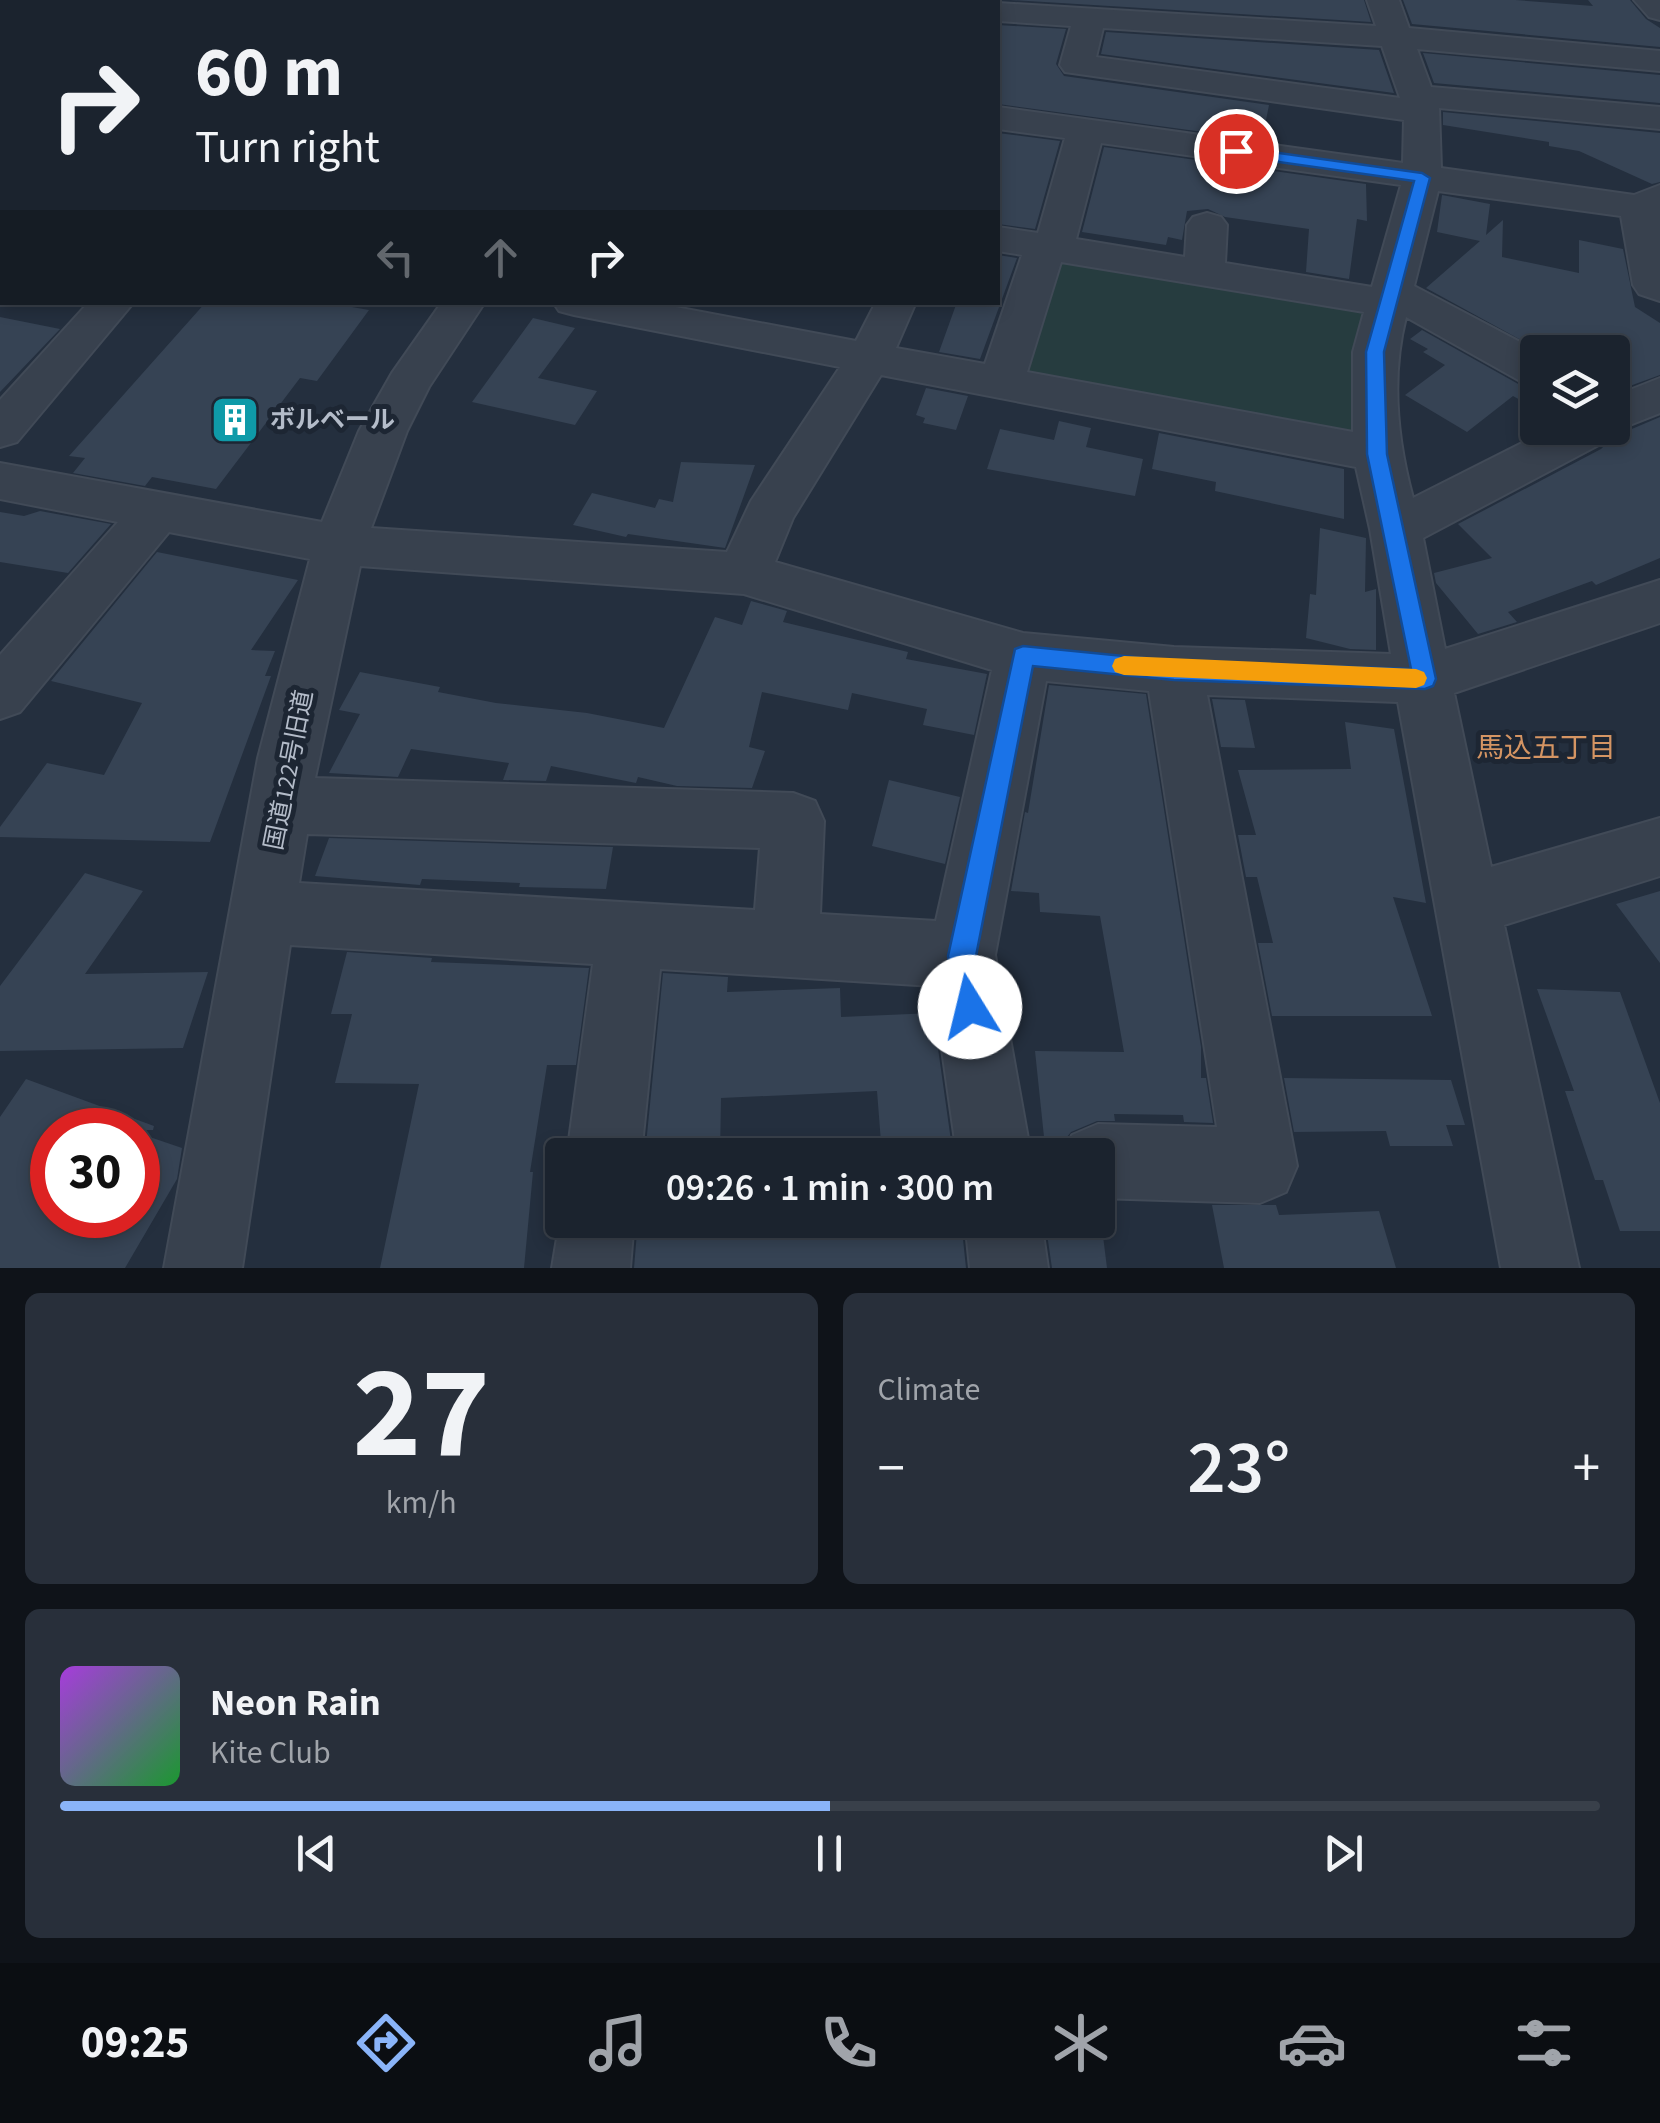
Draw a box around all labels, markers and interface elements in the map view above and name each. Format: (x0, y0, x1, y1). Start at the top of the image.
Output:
text: 60 m (195, 23, 343, 123)
icon: right (30, 40, 160, 170)
pin (1194, 109, 1279, 194)
text: Turn right (195, 116, 380, 180)
icon: arrive (1209, 124, 1264, 179)
icon: left (368, 230, 423, 285)
icon: ahead (473, 230, 528, 285)
icon: right (578, 230, 633, 285)
map controls (1520, 335, 1630, 445)
button: layers (1520, 335, 1630, 445)
building icon: ボルベール (209, 394, 261, 446)
place label: ボルベール (270, 402, 395, 438)
street label: 国道122号旧道 (256, 687, 322, 853)
district label: 馬込五丁目 (1476, 728, 1616, 768)
position arrow (918, 955, 1022, 1059)
speed limit sign: 30 (30, 1108, 160, 1238)
text: 09:26 · 1 min · 300 m (666, 1161, 994, 1215)
text: 27 (353, 1322, 490, 1507)
text: Climate (878, 1367, 980, 1413)
text: 23° (1187, 1415, 1290, 1522)
text: − (878, 1430, 905, 1508)
text: + (1573, 1430, 1600, 1508)
text: km/h (386, 1480, 457, 1526)
text: Neon Rain (210, 1676, 381, 1730)
text: Kite Club (210, 1730, 331, 1776)
icon: previous (289, 1826, 344, 1881)
icon: pause (802, 1826, 857, 1881)
icon: next (1316, 1826, 1371, 1881)
icon: directions (351, 2008, 421, 2078)
icon: music (583, 2008, 653, 2078)
icon: phone (814, 2008, 884, 2078)
icon: climate (1046, 2008, 1116, 2078)
icon: car (1277, 2008, 1347, 2078)
icon: filters (1509, 2008, 1579, 2078)
text: 09:25 (81, 2011, 189, 2075)

